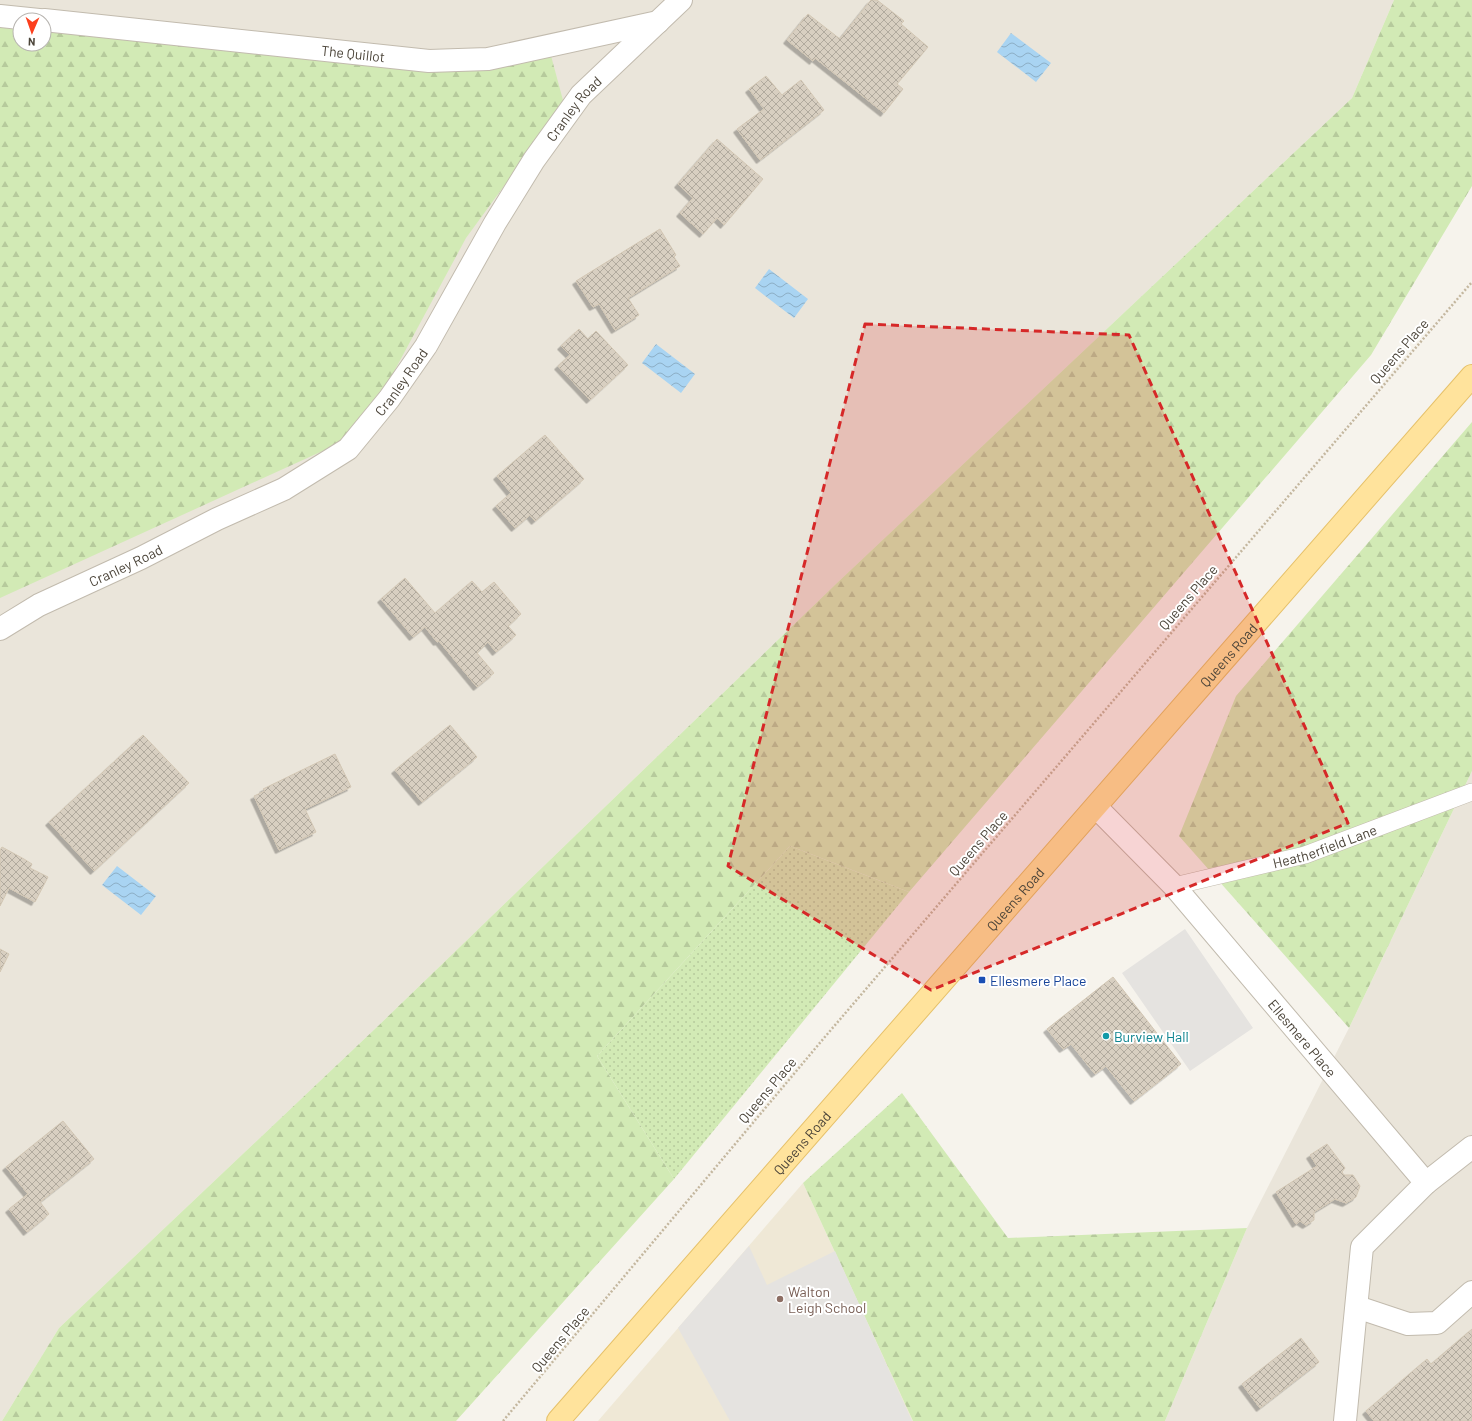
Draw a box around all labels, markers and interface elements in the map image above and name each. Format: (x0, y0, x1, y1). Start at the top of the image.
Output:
north arrow (12, 12, 52, 52)
text: N (28, 36, 36, 49)
street label: The Quillot (321, 41, 386, 65)
street label: Cranley Road (542, 72, 605, 144)
street label: Queens Place (1366, 315, 1432, 387)
street label: Cranley Road (371, 345, 431, 419)
street label: Cranley Road (86, 540, 165, 589)
street label: Queens Place (1155, 561, 1221, 633)
street label: Queens Road (1196, 620, 1260, 690)
street label: Queens Place (945, 807, 1011, 879)
street label: Heatherfield Lane (1271, 820, 1379, 871)
street label: Queens Road (983, 863, 1047, 934)
place label: Ellesmere Place (990, 972, 1087, 989)
marker: Ellesmere Place (977, 975, 987, 985)
street label: Ellesmere Place (1265, 995, 1341, 1080)
place label: Burview Hall (1114, 1028, 1189, 1045)
marker: Burview Hall (1101, 1031, 1111, 1041)
street label: Queens Place (734, 1054, 800, 1126)
street label: Queens Road (769, 1107, 834, 1178)
place label: Walton Leigh School (788, 1283, 866, 1316)
marker: Walton Leigh School (775, 1294, 785, 1304)
street label: Queens Place (527, 1303, 593, 1375)

